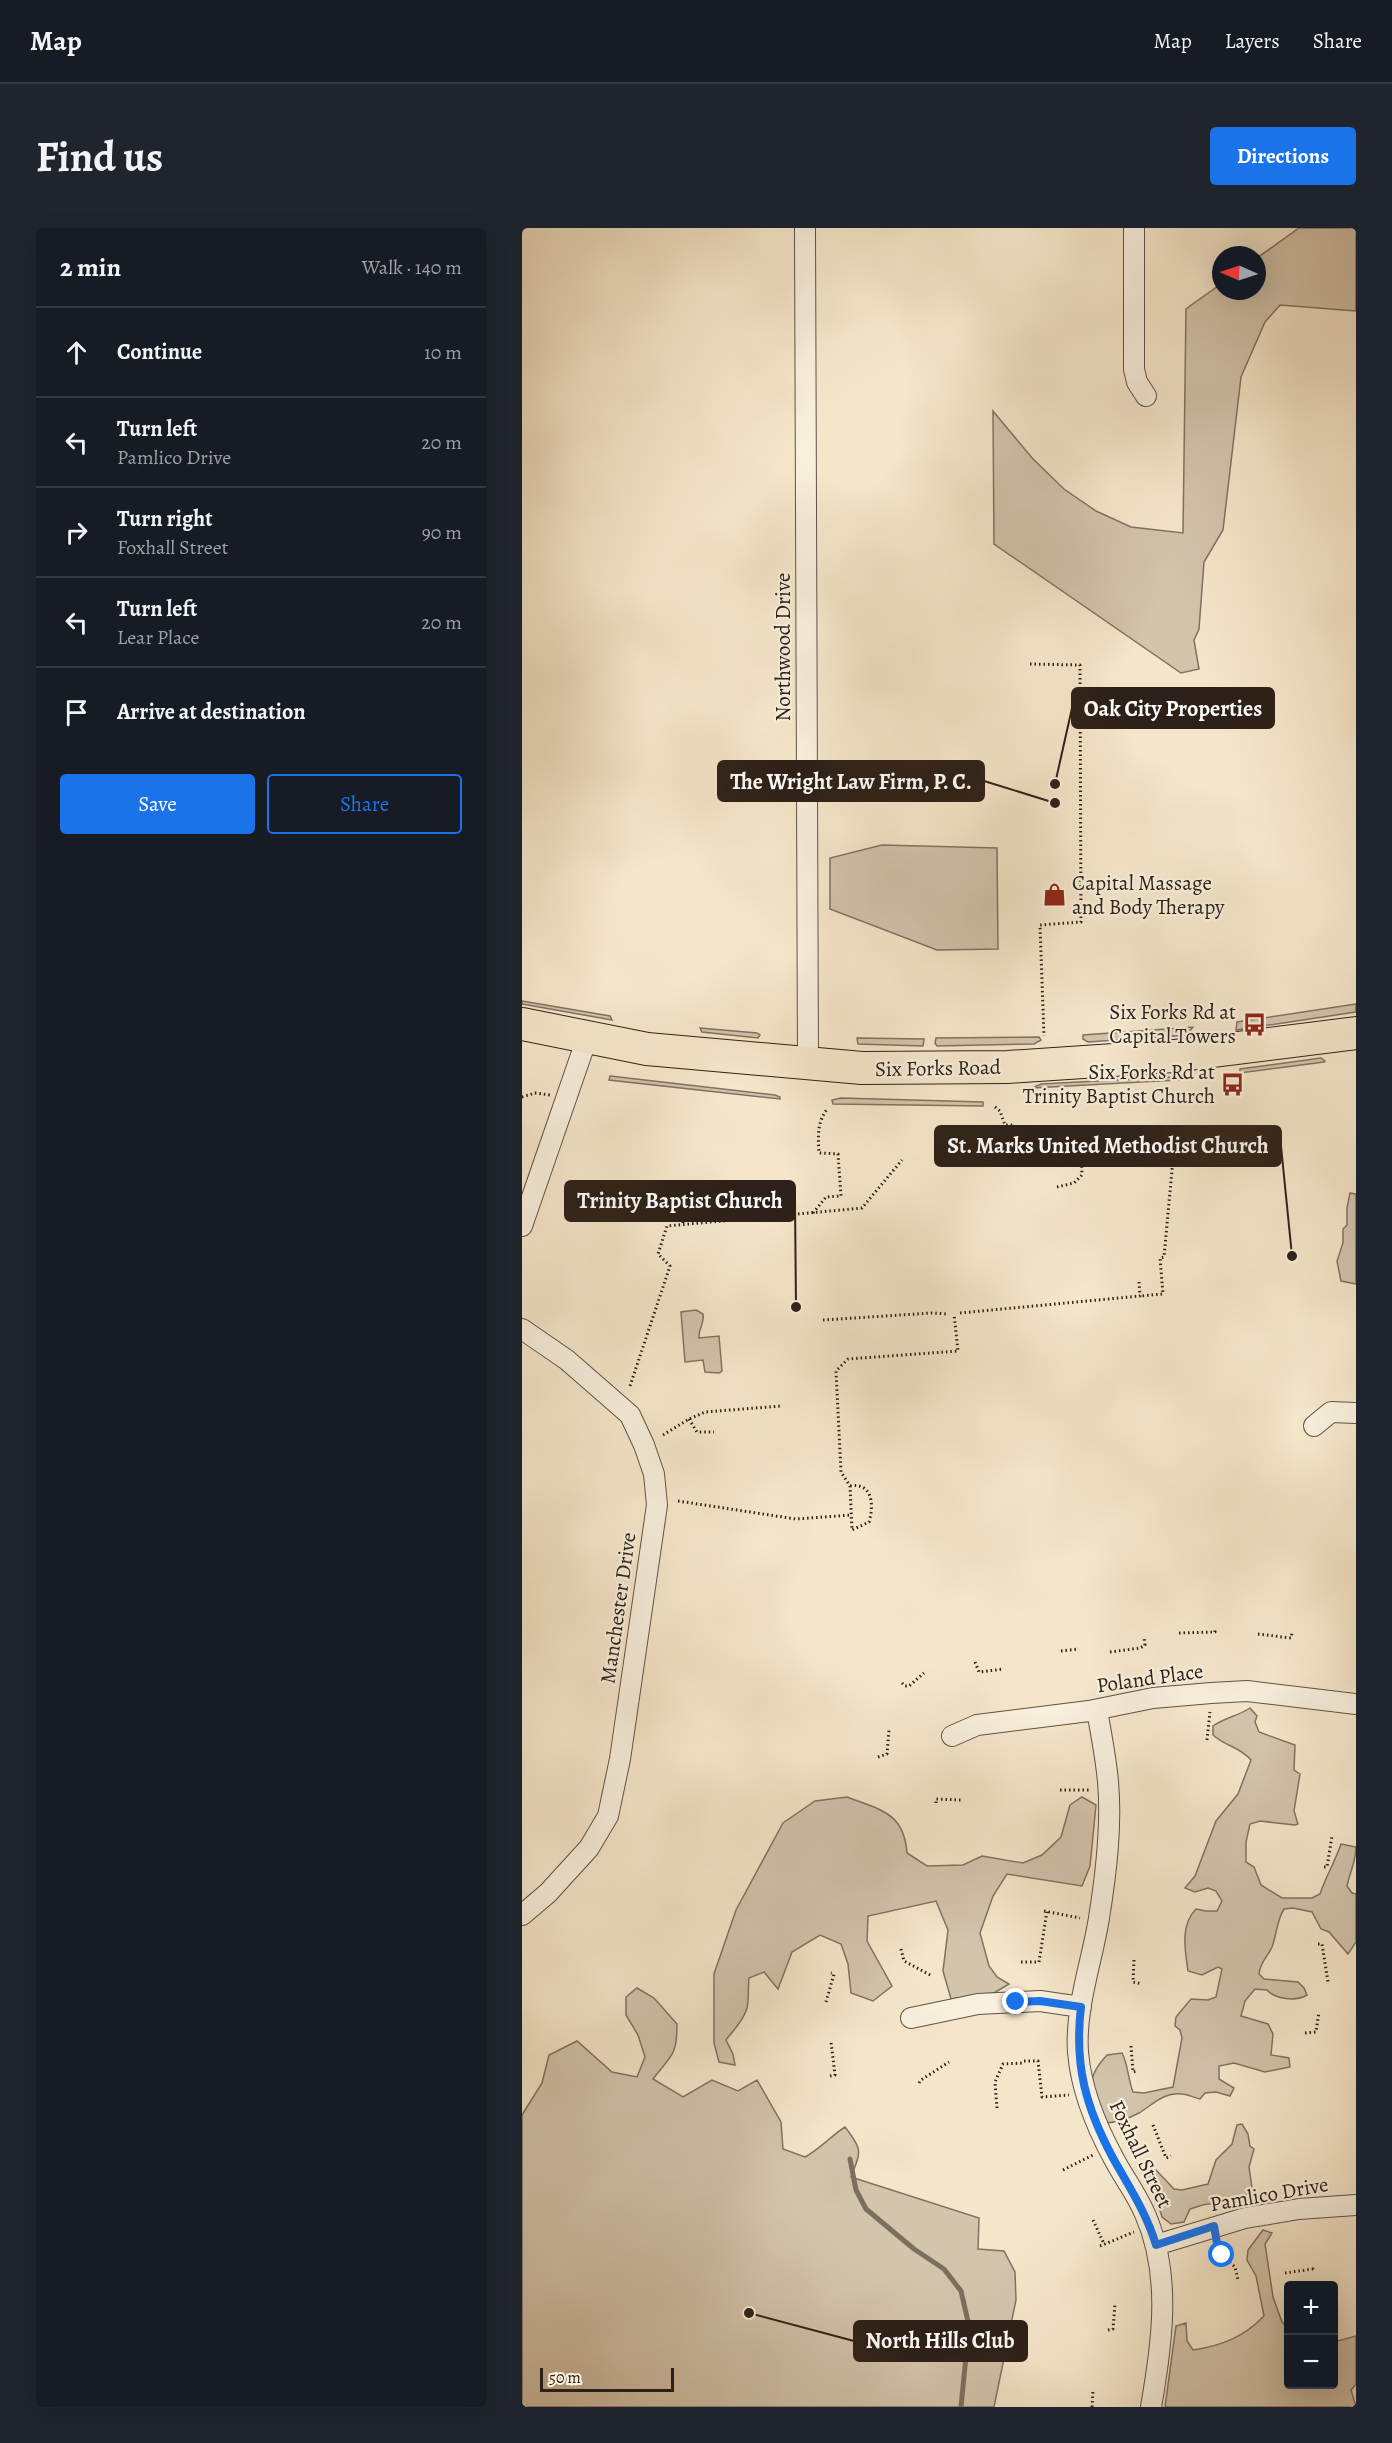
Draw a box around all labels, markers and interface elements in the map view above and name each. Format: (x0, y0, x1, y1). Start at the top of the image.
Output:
text: Map (30, 22, 82, 60)
text: Map (1153, 27, 1192, 55)
text: Layers (1225, 27, 1280, 55)
text: Share (1313, 27, 1362, 55)
button: Directions (1210, 127, 1356, 185)
text: Find us (36, 128, 163, 185)
north arrow (1212, 246, 1266, 300)
text: 2 min (60, 250, 121, 285)
text: Walk · 140 m (362, 254, 462, 281)
icon: ahead (60, 336, 93, 369)
text: Continue (117, 337, 202, 367)
text: 10 m (424, 339, 462, 366)
text: Turn left (117, 414, 197, 444)
icon: left (60, 426, 93, 459)
text: 20 m (421, 429, 462, 456)
text: Pamlico Drive (117, 444, 231, 471)
text: Turn right (117, 504, 213, 534)
icon: right (60, 516, 93, 549)
text: 90 m (422, 519, 462, 546)
text: Foxhall Street (117, 534, 228, 561)
street label: Northwood Drive (769, 573, 797, 721)
text: Turn left (117, 594, 197, 624)
icon: left (60, 606, 93, 639)
text: 20 m (421, 609, 462, 636)
text: Lear Place (117, 624, 199, 651)
callout: Oak City Properties (1072, 688, 1274, 728)
text: Oak City Properties (1084, 694, 1262, 724)
icon: arrive (60, 696, 93, 729)
text: Arrive at destination (117, 697, 306, 727)
callout: The Wright Law Firm, P. C. (718, 761, 984, 801)
text: The Wright Law Firm, P. C. (730, 767, 972, 797)
button: Save (60, 774, 255, 834)
button: Share (267, 774, 462, 834)
place label: Capital Massage and Body Therapy (1072, 869, 1225, 921)
shop icon: Capital Massage and Body Therapy (1041, 882, 1067, 908)
place label: Six Forks Rd at Capital Towers (1109, 998, 1236, 1050)
bus stop icon: Six Forks Rd at Capital Towers (1241, 1011, 1267, 1037)
street label: Six Forks Road (875, 1053, 1002, 1083)
place label: Six Forks Rd at Trinity Baptist Church (1023, 1058, 1215, 1110)
bus stop icon: Six Forks Rd at Trinity Baptist Church (1220, 1071, 1246, 1097)
callout: St. Marks United Methodist Church (935, 1126, 1281, 1166)
text: St. Marks United Methodist Church (947, 1131, 1269, 1161)
callout: Trinity Baptist Church (565, 1181, 795, 1221)
text: Trinity Baptist Church (577, 1186, 783, 1216)
street label: Manchester Drive (594, 1531, 642, 1685)
street label: Poland Place (1095, 1657, 1205, 1699)
route end (1002, 1988, 1028, 2014)
street label: Foxhall Street (1103, 2095, 1179, 2213)
street label: Pamlico Drive (1208, 2170, 1330, 2218)
route start (1208, 2241, 1234, 2267)
map controls (1284, 2281, 1338, 2389)
button: + (1284, 2281, 1338, 2335)
callout: North Hills Club (854, 2321, 1027, 2361)
text: North Hills Club (866, 2326, 1014, 2356)
button: − (1284, 2335, 1338, 2389)
scale bar (540, 2365, 674, 2392)
text: 50 m (549, 2367, 581, 2389)

